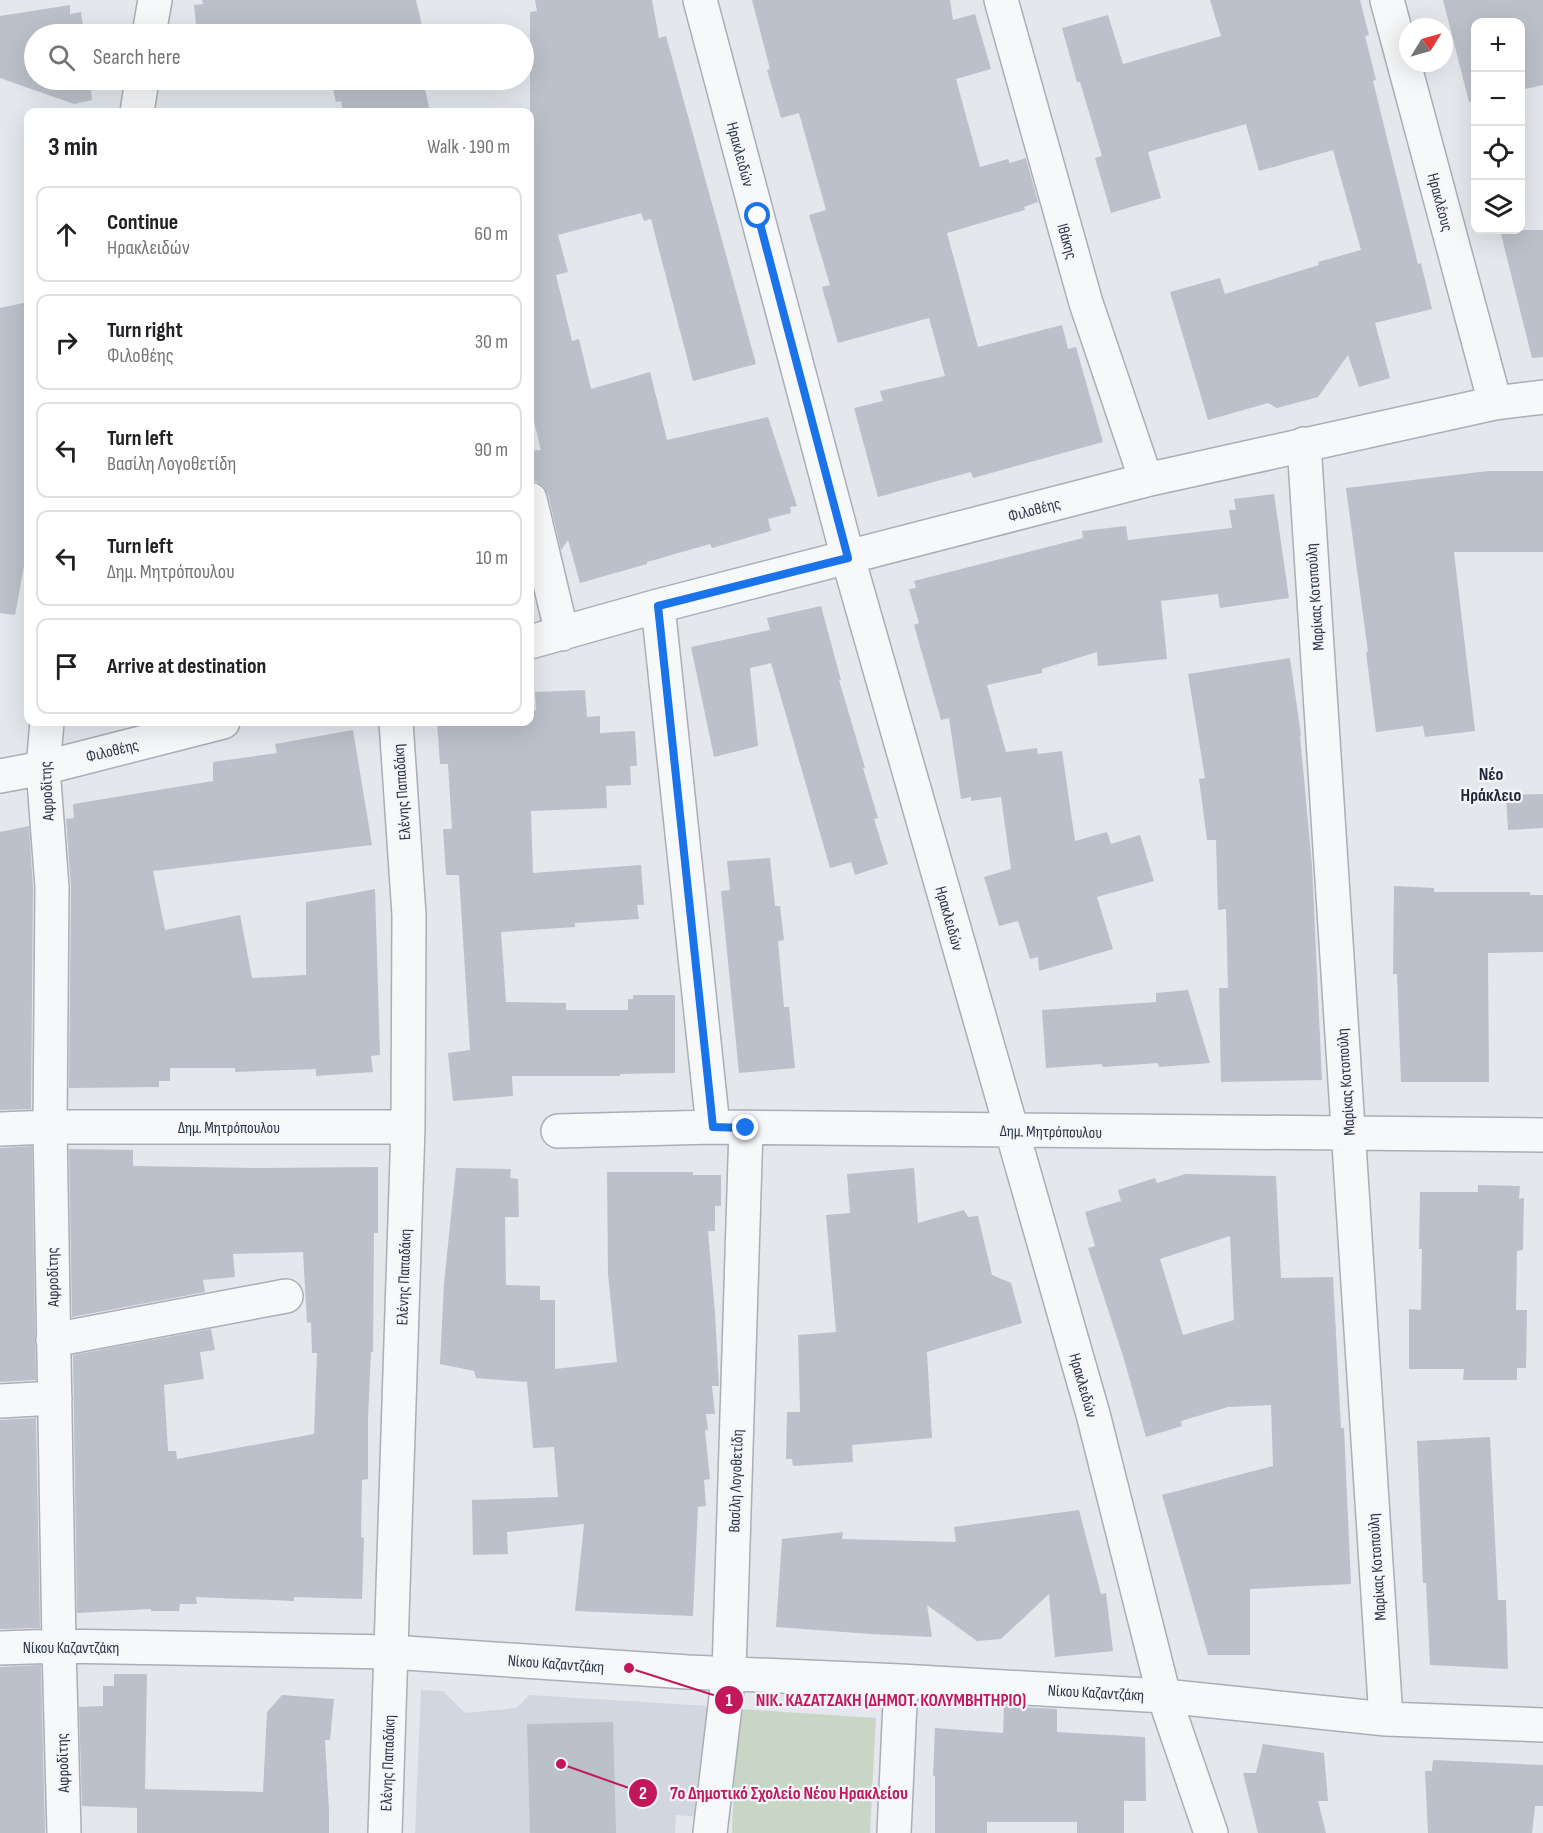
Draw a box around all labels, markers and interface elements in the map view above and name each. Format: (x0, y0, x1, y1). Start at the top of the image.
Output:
north arrow (1399, 18, 1453, 72)
map controls (1471, 18, 1525, 234)
button: + (1471, 18, 1525, 72)
search box (24, 24, 534, 90)
icon: search (45, 41, 78, 74)
text: Search here (93, 44, 180, 71)
button: − (1471, 72, 1525, 126)
street label: Ηρακλειδών (722, 120, 757, 189)
button: locate (1471, 126, 1525, 180)
text: 3 min (48, 132, 98, 163)
text: Walk · 190 m (427, 135, 510, 159)
street label: Ηρακλέους (1423, 171, 1456, 234)
button: layers (1471, 180, 1525, 234)
route start (744, 202, 770, 228)
text: Continue (107, 209, 178, 236)
icon: ahead (50, 218, 83, 251)
street label: Ιθάκης (1052, 221, 1081, 261)
text: 60 m (474, 222, 508, 246)
text: Ηρακλειδών (107, 236, 190, 260)
text: Turn right (107, 317, 183, 344)
icon: right (50, 326, 83, 359)
text: 30 m (475, 330, 508, 354)
text: Φιλοθέης (107, 344, 174, 368)
text: Turn left (107, 425, 173, 452)
icon: left (50, 434, 83, 467)
text: 90 m (474, 438, 508, 462)
text: Βασίλη Λογοθετίδη (107, 452, 236, 476)
street label: Φιλοθέης (1006, 494, 1063, 527)
text: Turn left (107, 533, 173, 560)
icon: left (50, 542, 83, 575)
street label: Μαρίκας Κοτοπούλη (1302, 543, 1329, 651)
text: 10 m (476, 546, 508, 570)
text: Δημ. Μητρόπουλου (107, 560, 235, 584)
icon: arrive (50, 650, 83, 683)
text: Arrive at destination (107, 653, 266, 680)
street label: Φιλοθέης (84, 736, 141, 767)
street label: Ελένης Παπαδάκη (390, 743, 415, 841)
street label: Αφροδίτης (36, 761, 59, 822)
district label: Νέο Ηράκλειο (1461, 764, 1522, 806)
street label: Ηρακλειδών (930, 884, 967, 953)
street label: Μαρίκας Κοτοπούλη (1333, 1028, 1360, 1136)
route end (732, 1114, 758, 1140)
street label: Δημ. Μητρόπουλου (178, 1119, 280, 1138)
street label: Δημ. Μητρόπουλου (1000, 1122, 1102, 1143)
street label: Ελένης Παπαδάκη (393, 1229, 416, 1326)
street label: Αφροδίτης (43, 1247, 64, 1308)
street label: Ηρακλειδών (1064, 1351, 1101, 1420)
street label: Βασίλη Λογοθετίδη (725, 1429, 748, 1533)
street label: Μαρίκας Κοτοπούλη (1364, 1513, 1391, 1621)
street label: Νίκου Καζαντζάκη (23, 1639, 119, 1658)
street label: Νίκου Καζαντζάκη (507, 1652, 605, 1677)
street label: Νίκου Καζαντζάκη (1047, 1681, 1145, 1706)
callout: ΝΙΚ. ΚΑΖΑΤΖΑΚΗ (ΔΗΜΟΤ. ΚΟΛΥΜΒΗΤΗΡΙΟ) (714, 1682, 1038, 1718)
text: 1 (725, 1690, 733, 1711)
text: ΝΙΚ. ΚΑΖΑΤΖΑΚΗ (ΔΗΜΟΤ. ΚΟΛΥΜΒΗΤΗΡΙΟ) (756, 1690, 1026, 1711)
street label: Ελένης Παπαδάκη (377, 1715, 400, 1812)
street label: Αφροδίτης (53, 1733, 74, 1794)
callout: 7ο Δημοτικό Σχολείο Νέου Ηρακλείου (628, 1775, 920, 1811)
text: 2 (639, 1783, 647, 1804)
text: 7ο Δημοτικό Σχολείο Νέου Ηρακλείου (670, 1783, 908, 1804)

